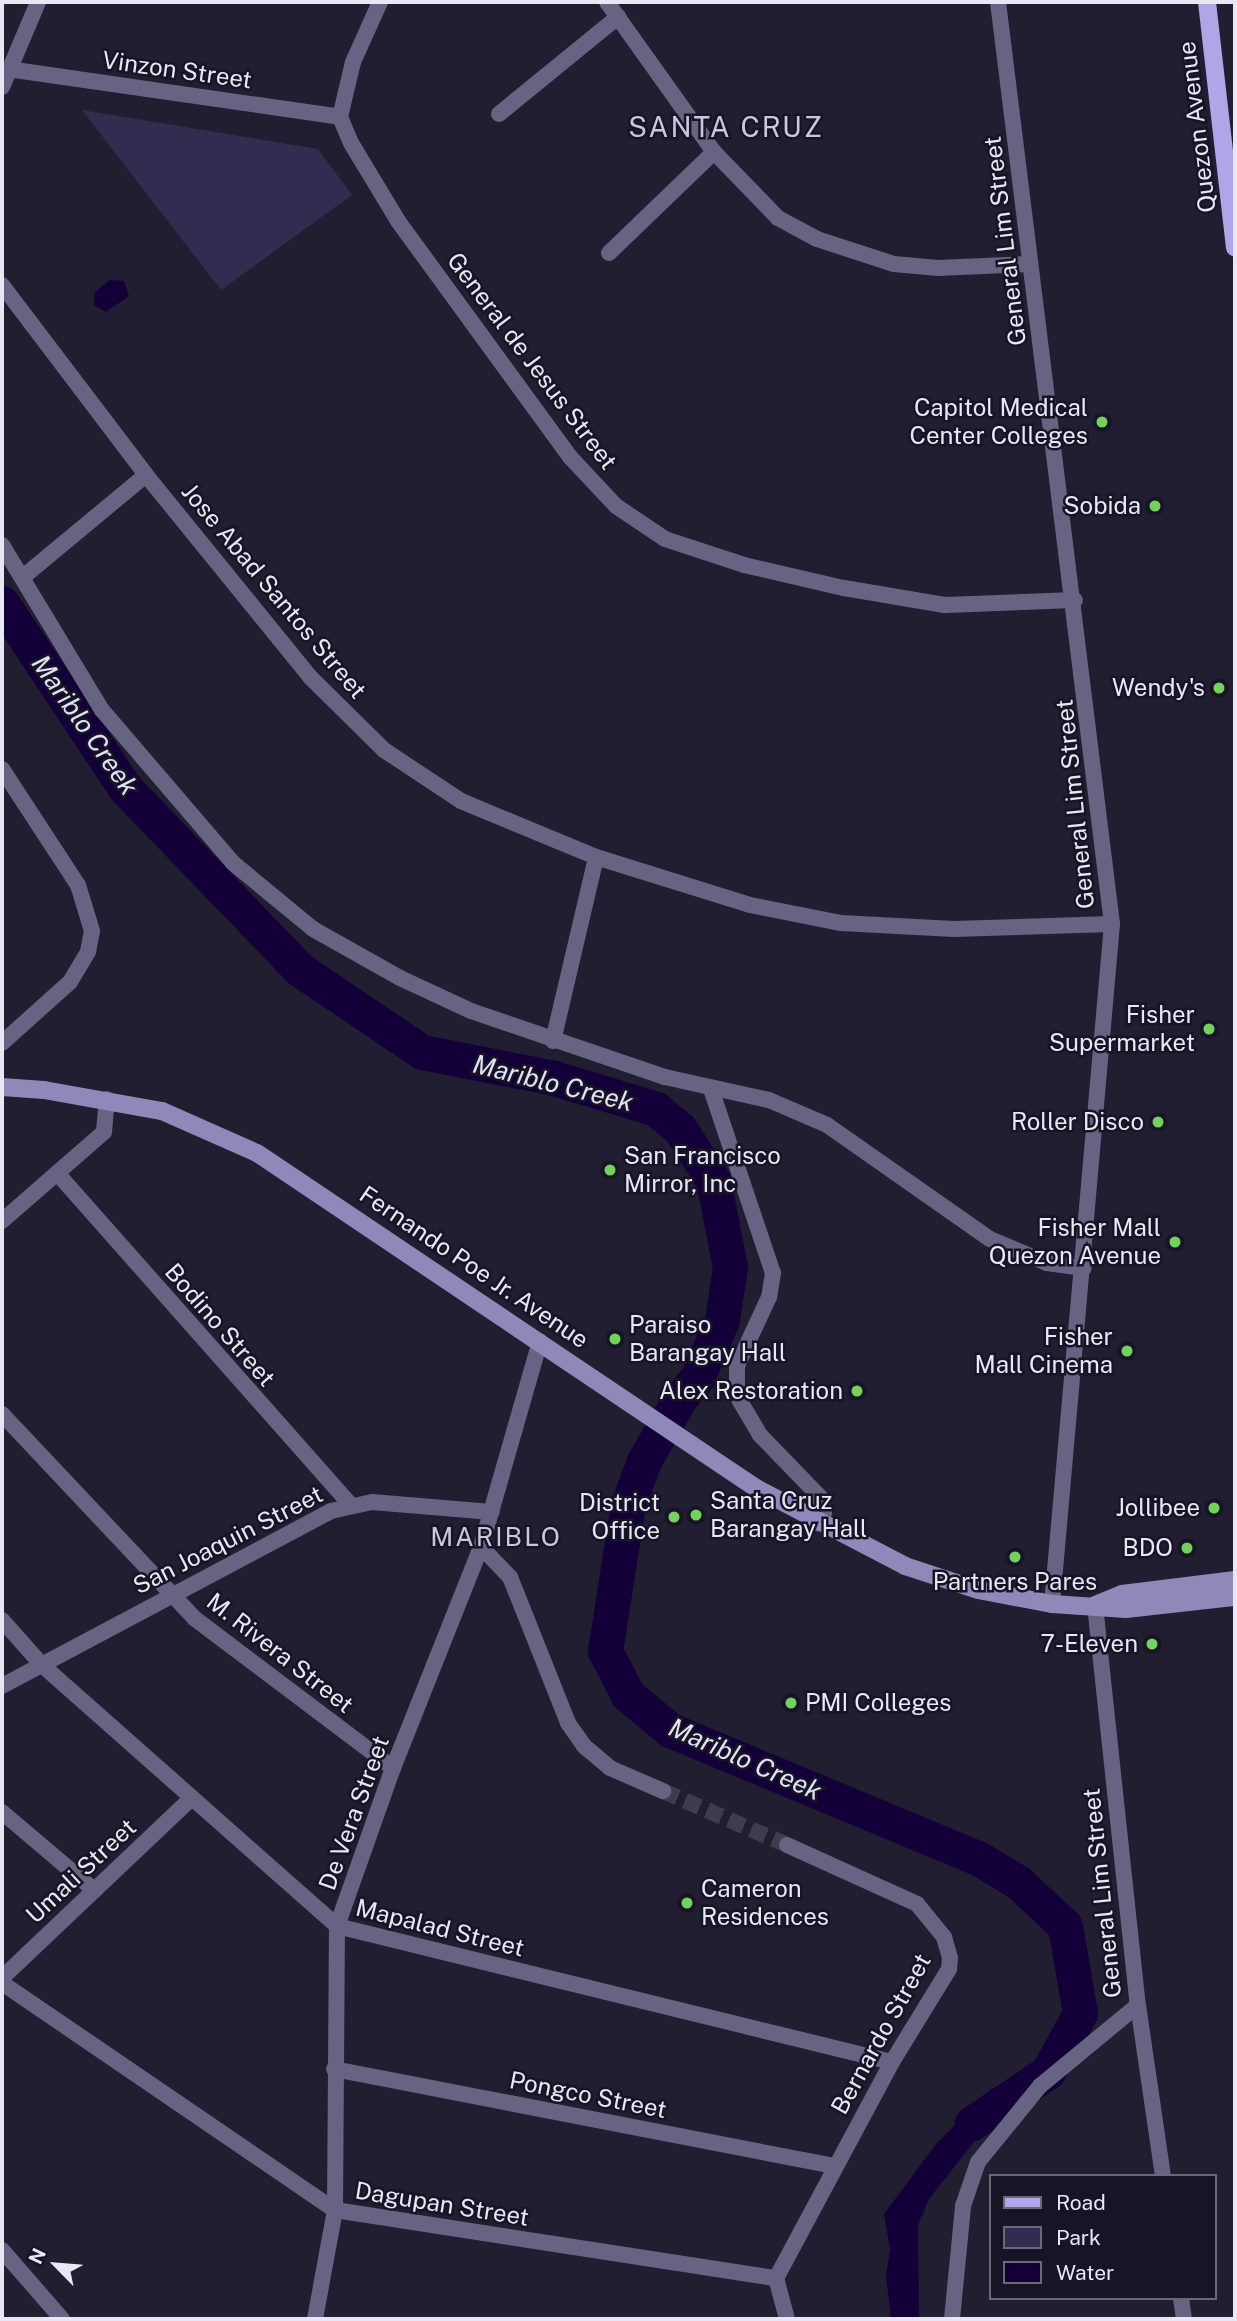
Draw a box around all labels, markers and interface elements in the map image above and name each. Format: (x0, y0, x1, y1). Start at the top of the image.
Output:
street label: Quezon Avenue (1172, 40, 1222, 214)
street label: Vinzon Street (100, 45, 254, 95)
district label: SANTA CRUZ (630, 110, 822, 144)
street label: General Lim Street (978, 135, 1032, 347)
street label: General de Jesus Street (441, 247, 623, 475)
place label: Capitol Medical Center Colleges (909, 394, 1088, 450)
marker: Capitol Medical Center Colleges (1094, 414, 1110, 430)
street label: Jose Abad Santos Street (175, 477, 373, 705)
place label: Sobida (1064, 492, 1141, 520)
marker: Sobida (1147, 498, 1163, 514)
water label: Mariblo Creek (25, 649, 145, 801)
place label: Wendy's (1112, 674, 1205, 702)
marker: Wendy's (1211, 680, 1227, 696)
street label: General Lim Street (1050, 698, 1100, 910)
place label: Fisher Supermarket (1049, 1001, 1195, 1057)
marker: Fisher Supermarket (1201, 1021, 1217, 1037)
water label: Mariblo Creek (470, 1048, 636, 1118)
place label: Roller Disco (1011, 1108, 1144, 1136)
marker: Roller Disco (1150, 1114, 1166, 1130)
place label: San Francisco Mirror, Inc (624, 1142, 781, 1198)
marker: San Francisco Mirror, Inc (602, 1162, 618, 1178)
street label: Fernando Poe Jr. Avenue (354, 1180, 594, 1354)
place label: Fisher Mall Quezon Avenue (989, 1214, 1161, 1270)
marker: Fisher Mall Quezon Avenue (1167, 1234, 1183, 1250)
street label: Bodino Street (159, 1258, 281, 1392)
place label: Paraiso Barangay Hall (629, 1311, 786, 1367)
place label: Fisher Mall Cinema (974, 1323, 1113, 1379)
marker: Paraiso Barangay Hall (607, 1331, 623, 1347)
marker: Fisher Mall Cinema (1119, 1343, 1135, 1359)
place label: Alex Restoration (659, 1377, 843, 1405)
marker: Alex Restoration (849, 1383, 865, 1399)
street label: San Joaquin Street (128, 1480, 328, 1600)
place label: Santa Cruz Barangay Hall (710, 1487, 867, 1543)
place label: District Office (579, 1489, 660, 1545)
place label: Jollibee (1115, 1494, 1200, 1522)
marker: Jollibee (1206, 1500, 1222, 1516)
marker: Santa Cruz Barangay Hall (688, 1507, 704, 1523)
marker: District Office (666, 1509, 682, 1525)
district label: MARIBLO (431, 1521, 561, 1553)
place label: BDO (1122, 1534, 1173, 1562)
marker: BDO (1179, 1540, 1195, 1556)
marker: Partners Pares (1007, 1549, 1023, 1565)
place label: Partners Pares (933, 1568, 1097, 1596)
street label: M. Rivera Street (201, 1587, 359, 1719)
place label: 7-Eleven (1041, 1630, 1138, 1658)
marker: 7-Eleven (1144, 1636, 1160, 1652)
place label: PMI Colleges (805, 1689, 952, 1717)
marker: PMI Colleges (783, 1695, 799, 1711)
water label: Mariblo Creek (664, 1711, 826, 1807)
street label: De Vera Street (313, 1732, 395, 1894)
street label: General Lim Street (1077, 1787, 1127, 1999)
street label: Umali Street (20, 1813, 142, 1929)
place label: Cameron Residences (701, 1875, 829, 1931)
street label: Mapalad Street (353, 1893, 527, 1963)
marker: Cameron Residences (679, 1895, 695, 1911)
street label: Bernardo Street (825, 1949, 937, 2119)
street label: Pongco Street (507, 2066, 669, 2124)
legend (988, 2174, 1216, 2300)
street label: Dagupan Street (353, 2176, 531, 2232)
text: Road (1056, 2190, 1106, 2215)
text: Park (1056, 2225, 1101, 2250)
north arrow (21, 2230, 91, 2300)
text: N (24, 2245, 50, 2268)
text: Water (1056, 2260, 1114, 2285)

